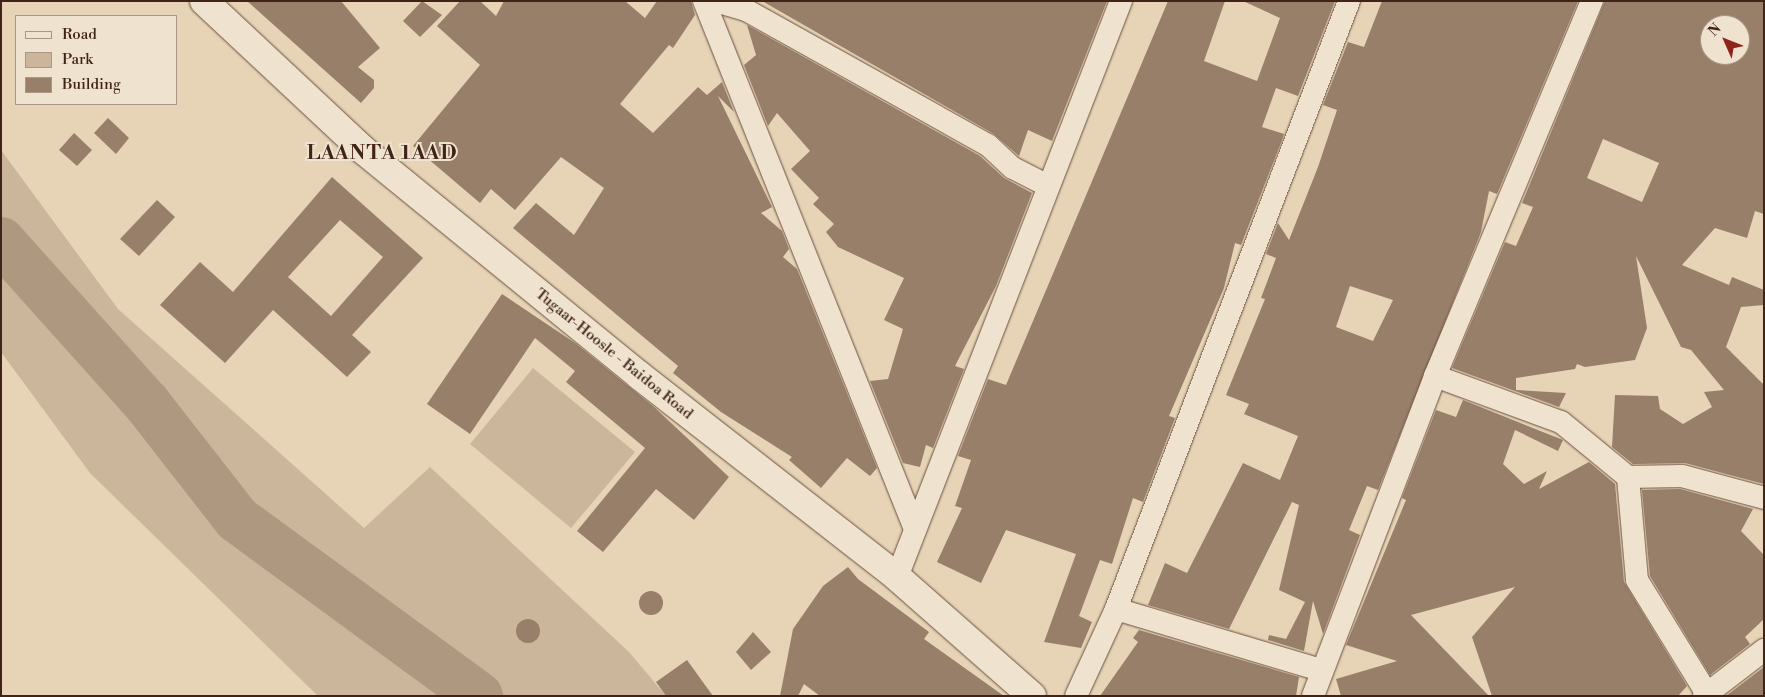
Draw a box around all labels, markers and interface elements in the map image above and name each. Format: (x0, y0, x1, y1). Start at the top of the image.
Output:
legend (15, 15, 178, 105)
north arrow (1700, 15, 1750, 65)
text: N (1705, 20, 1725, 41)
text: Road (62, 25, 97, 44)
text: Park (62, 50, 93, 69)
text: Building (62, 75, 121, 94)
district label: LAANTA 1AAD (305, 141, 459, 165)
street label: Tugaar-Hoosle - Baidoa Road (532, 285, 696, 423)

